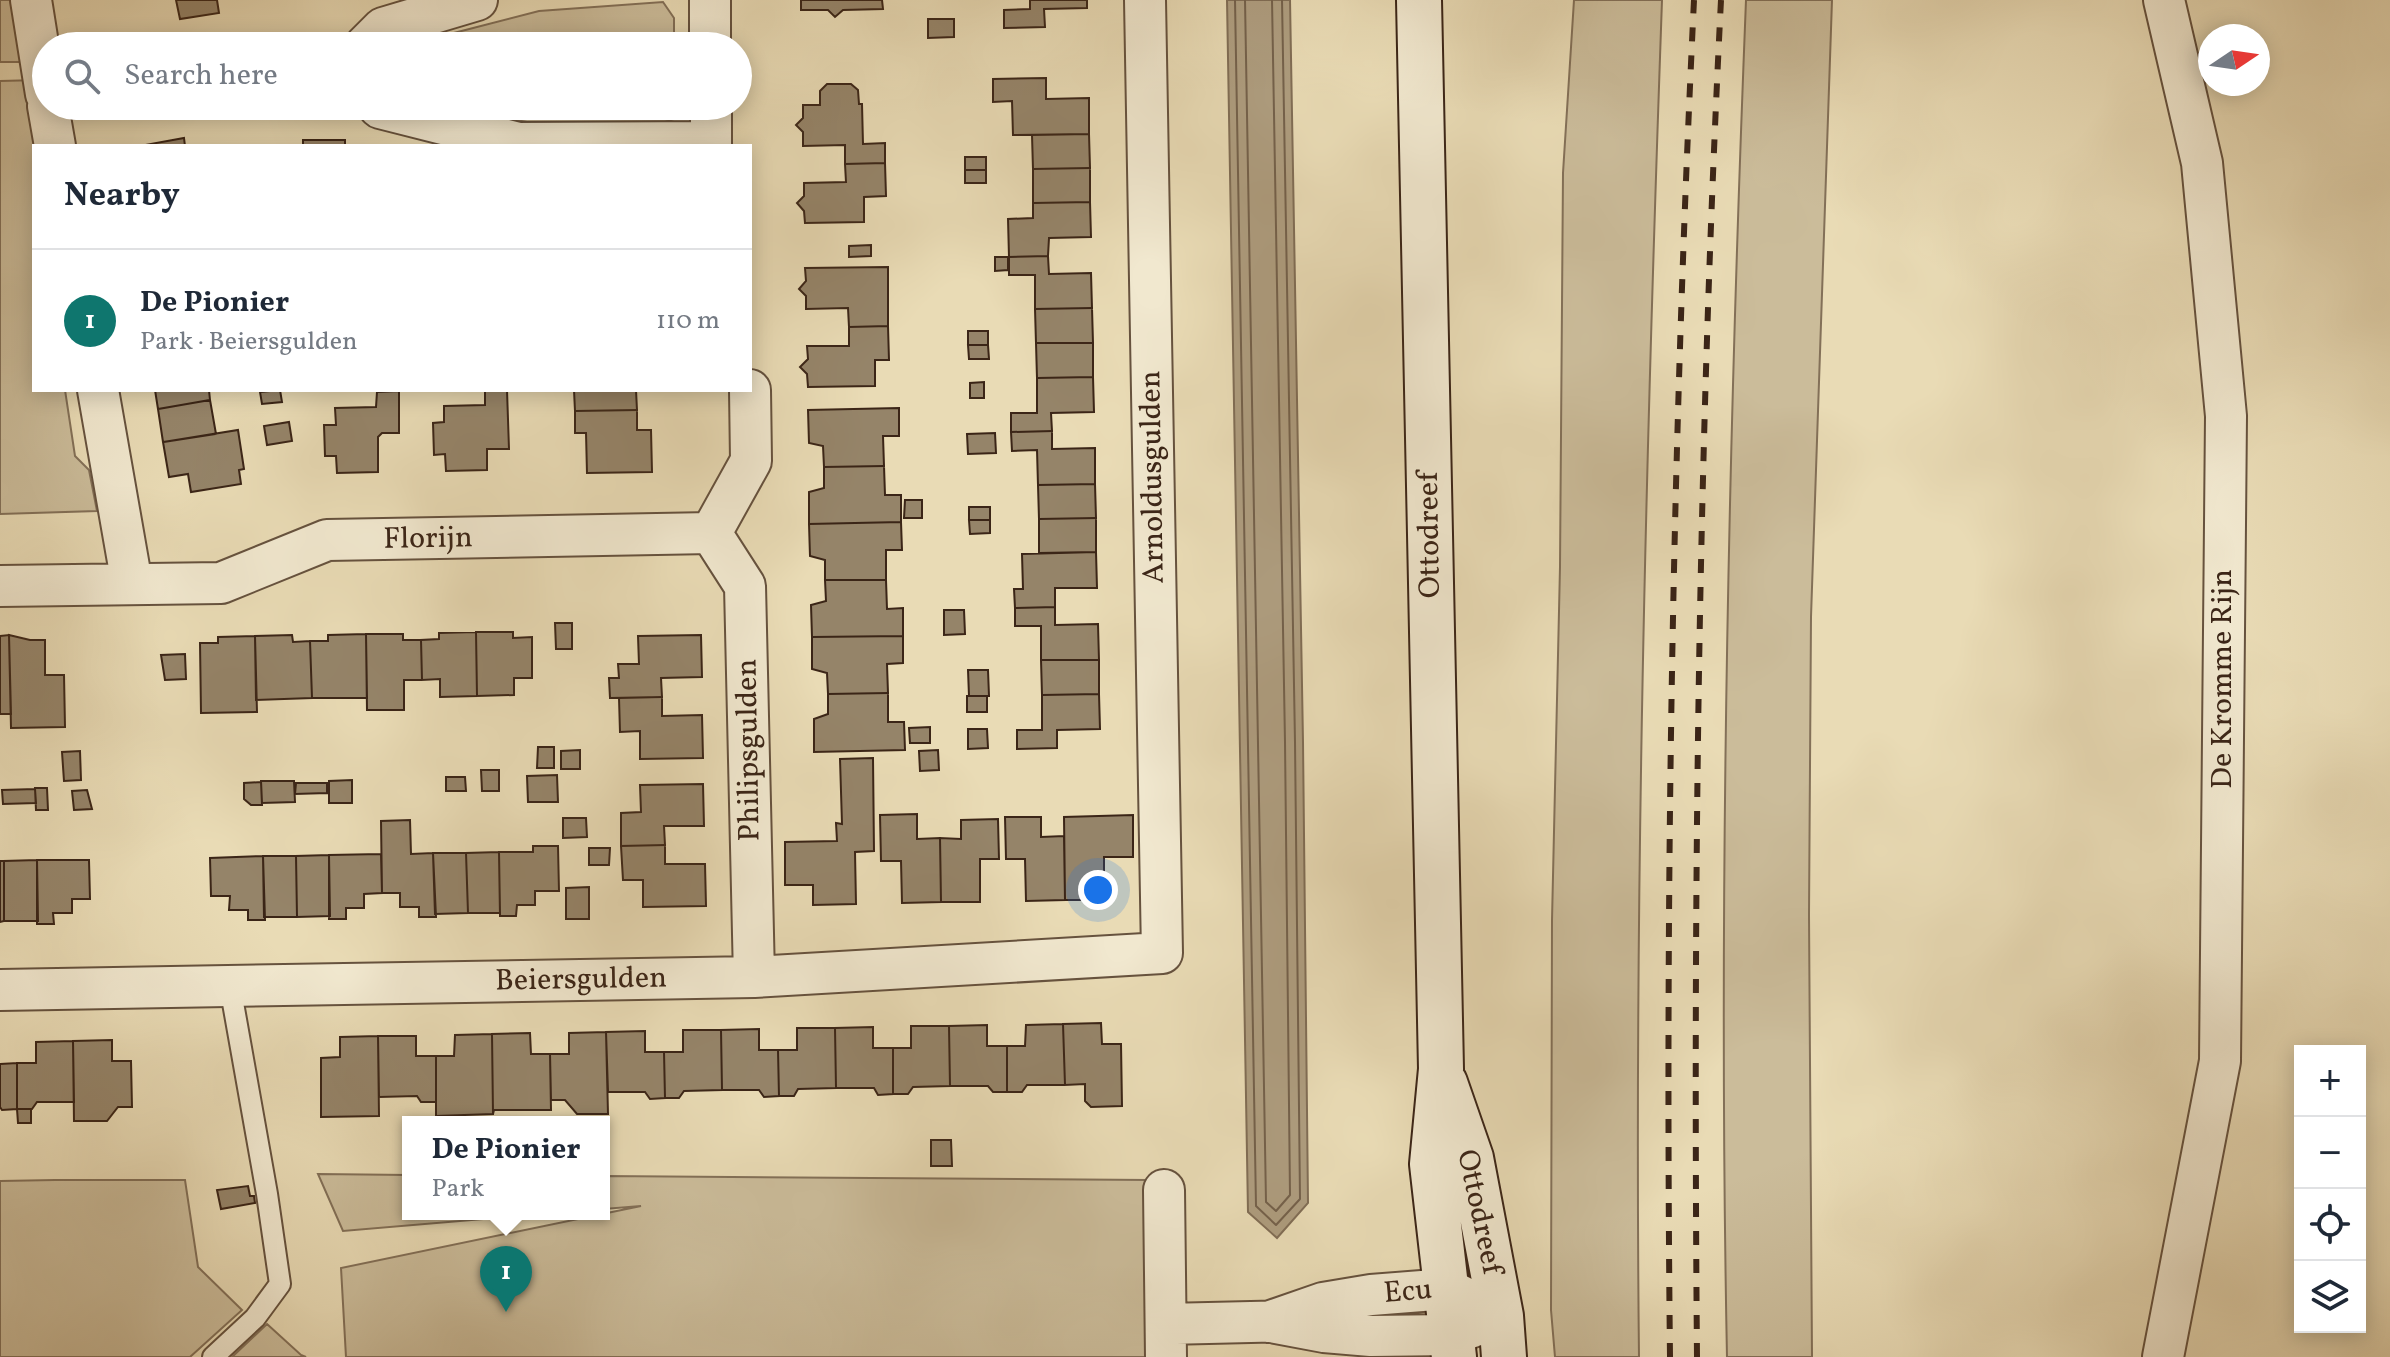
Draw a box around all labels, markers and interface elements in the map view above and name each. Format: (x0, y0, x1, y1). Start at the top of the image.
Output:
north arrow (2198, 24, 2270, 96)
search box (32, 32, 752, 120)
icon: search (60, 54, 104, 98)
text: Search here (124, 55, 278, 97)
text: Nearby (64, 173, 180, 220)
text: De Pionier (140, 282, 289, 324)
text: 1 (85, 303, 95, 339)
text: 110 m (656, 303, 720, 339)
text: Park · Beiersgulden (140, 324, 358, 360)
street label: Arnoldusgulden (1130, 370, 1176, 584)
street label: Ottodreef (1408, 469, 1452, 599)
street label: Florijn (383, 517, 473, 561)
street label: De Kromme Rijn (2202, 569, 2244, 789)
street label: Philipsgulden (726, 658, 772, 842)
your location (1078, 870, 1118, 910)
street label: Beiersgulden (495, 958, 667, 1002)
map controls (2294, 1045, 2366, 1333)
button: + (2294, 1045, 2366, 1117)
popup (402, 1116, 610, 1220)
button: − (2294, 1117, 2366, 1189)
text: De Pionier (431, 1129, 581, 1171)
street label: Ottodreef (1445, 1146, 1513, 1281)
text: Park (431, 1171, 485, 1207)
button: locate (2294, 1189, 2366, 1261)
pin: 1 (480, 1246, 532, 1312)
button: layers (2294, 1261, 2366, 1333)
street label: Ecu (1382, 1269, 1434, 1315)

